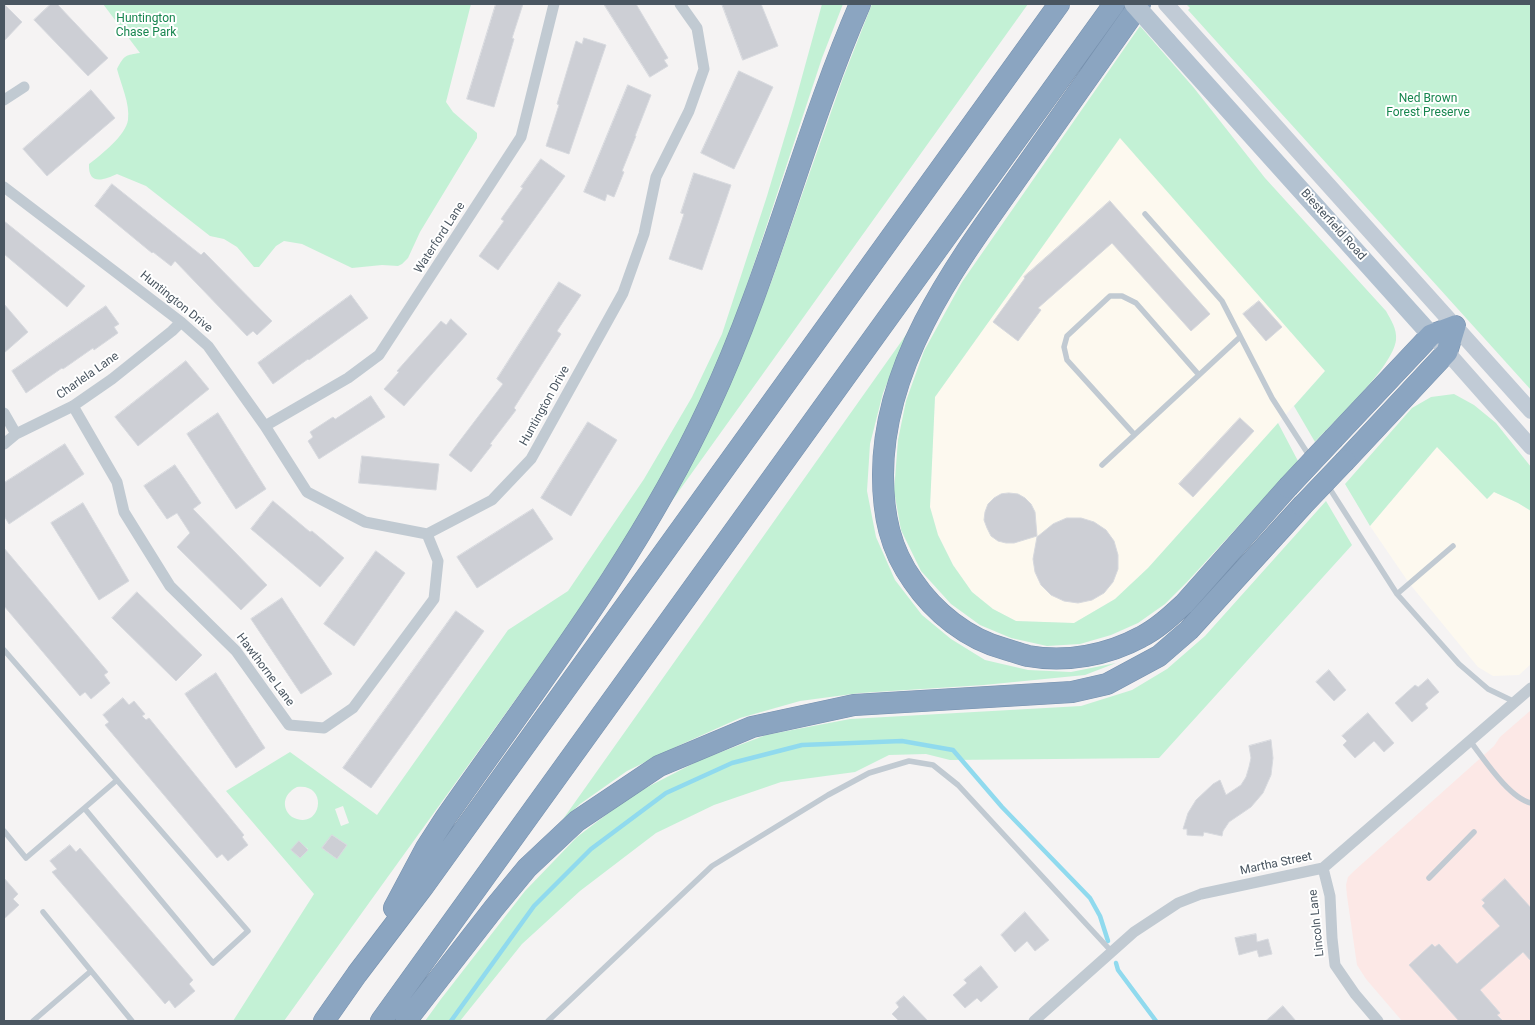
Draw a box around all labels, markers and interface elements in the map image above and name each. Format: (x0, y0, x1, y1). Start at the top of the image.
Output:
park label: Huntington Chase Park (116, 12, 176, 40)
park label: Ned Brown Forest Preserve (1386, 92, 1470, 120)
street label: Biesterfield Road (1297, 187, 1369, 263)
street label: Waterford Lane (412, 200, 468, 276)
street label: Huntington Drive (137, 268, 215, 336)
street label: Charlela Lane (54, 349, 122, 403)
street label: Huntington Drive (517, 363, 573, 449)
street label: Hawthorne Lane (233, 631, 297, 709)
street label: Martha Street (1239, 849, 1313, 879)
street label: Lincoln Lane (1306, 889, 1328, 957)

